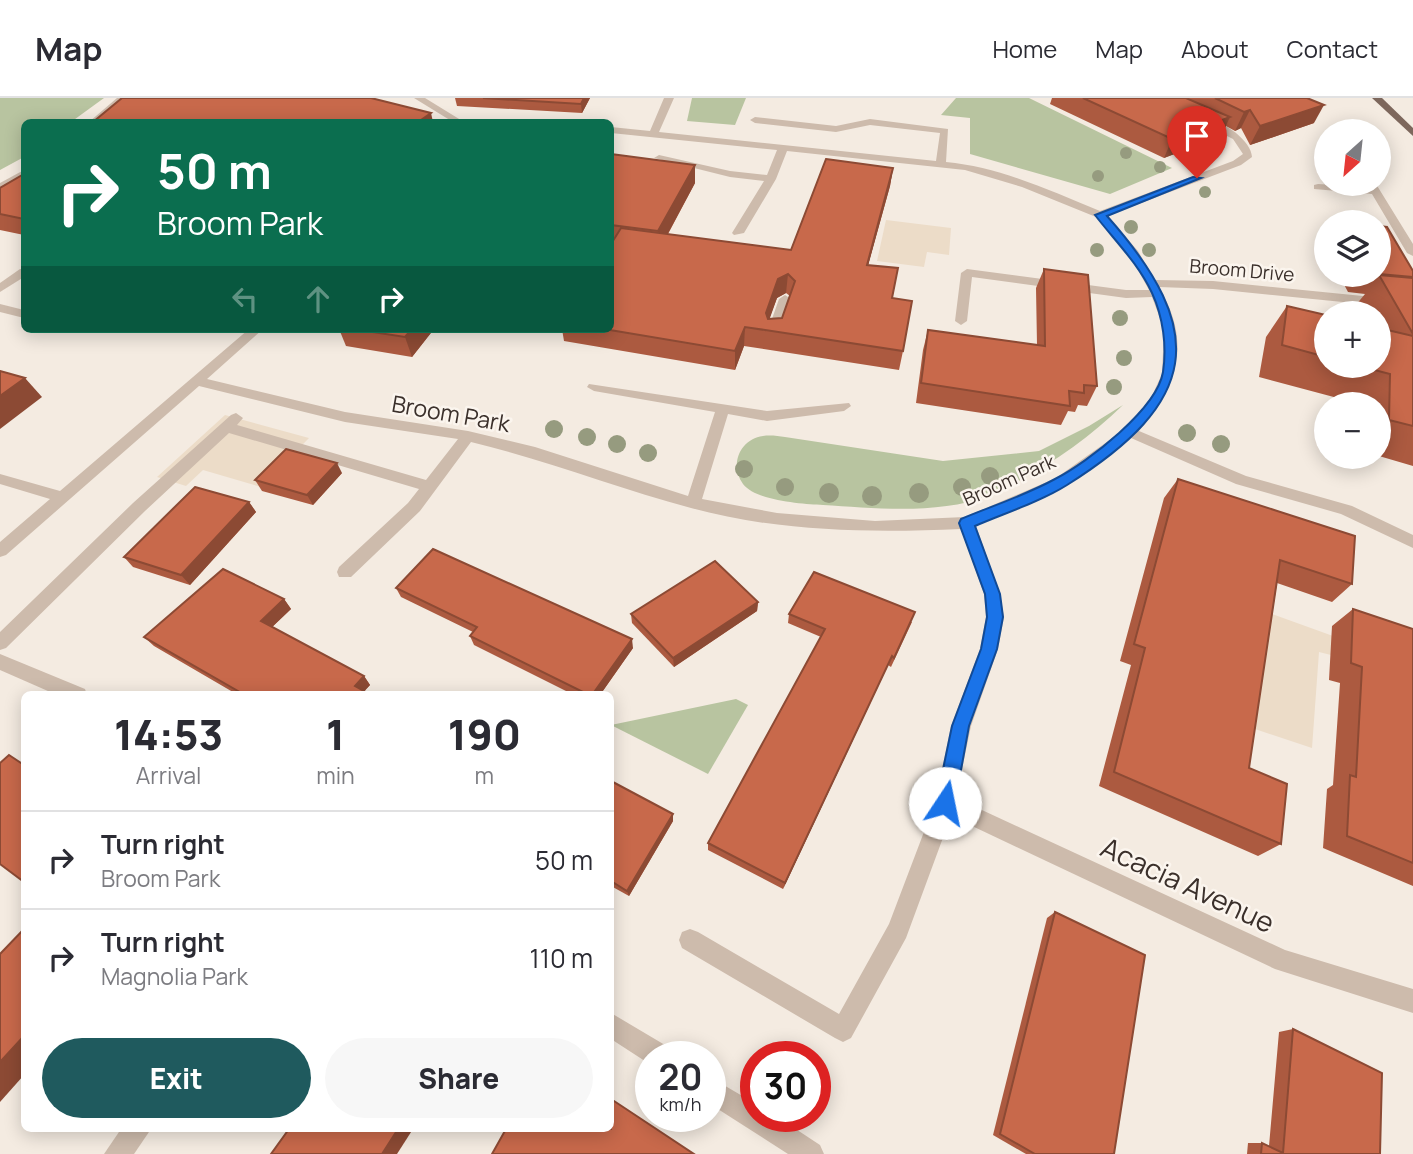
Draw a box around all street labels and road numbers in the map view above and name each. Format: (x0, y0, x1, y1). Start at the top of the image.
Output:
street label: Broom Drive (1189, 252, 1295, 288)
street label: Broom Park (389, 387, 513, 439)
street label: Broom Park (959, 448, 1060, 512)
street label: Acacia Avenue (1095, 827, 1281, 941)

